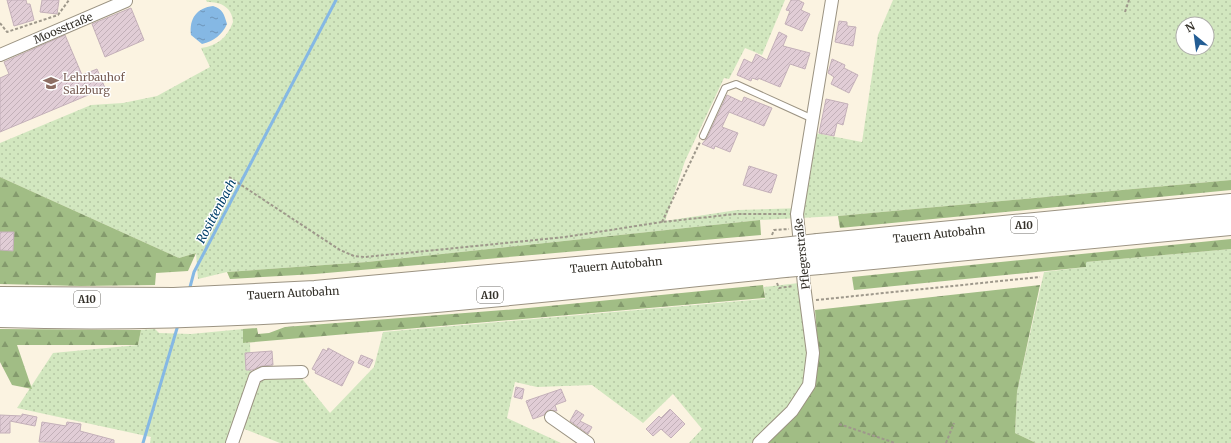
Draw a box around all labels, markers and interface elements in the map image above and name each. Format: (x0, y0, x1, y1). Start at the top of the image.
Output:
street label: Moosstraße (31, 9, 95, 47)
north arrow (1175, 16, 1215, 56)
text: N (1183, 19, 1198, 35)
place label: Lehrbauhof Salzburg (63, 70, 125, 97)
school or university icon: Lehrbauhof Salzburg (42, 74, 60, 92)
water label: Rosittenbach (193, 176, 239, 246)
road number: A10 (1011, 217, 1037, 233)
street label: Pflegerstraße (791, 218, 813, 290)
street label: Tauern Autobahn (892, 222, 986, 246)
street label: Tauern Autobahn (569, 254, 663, 276)
street label: Tauern Autobahn (246, 284, 340, 302)
road number: A10 (477, 287, 503, 303)
road number: A10 (74, 291, 100, 307)

